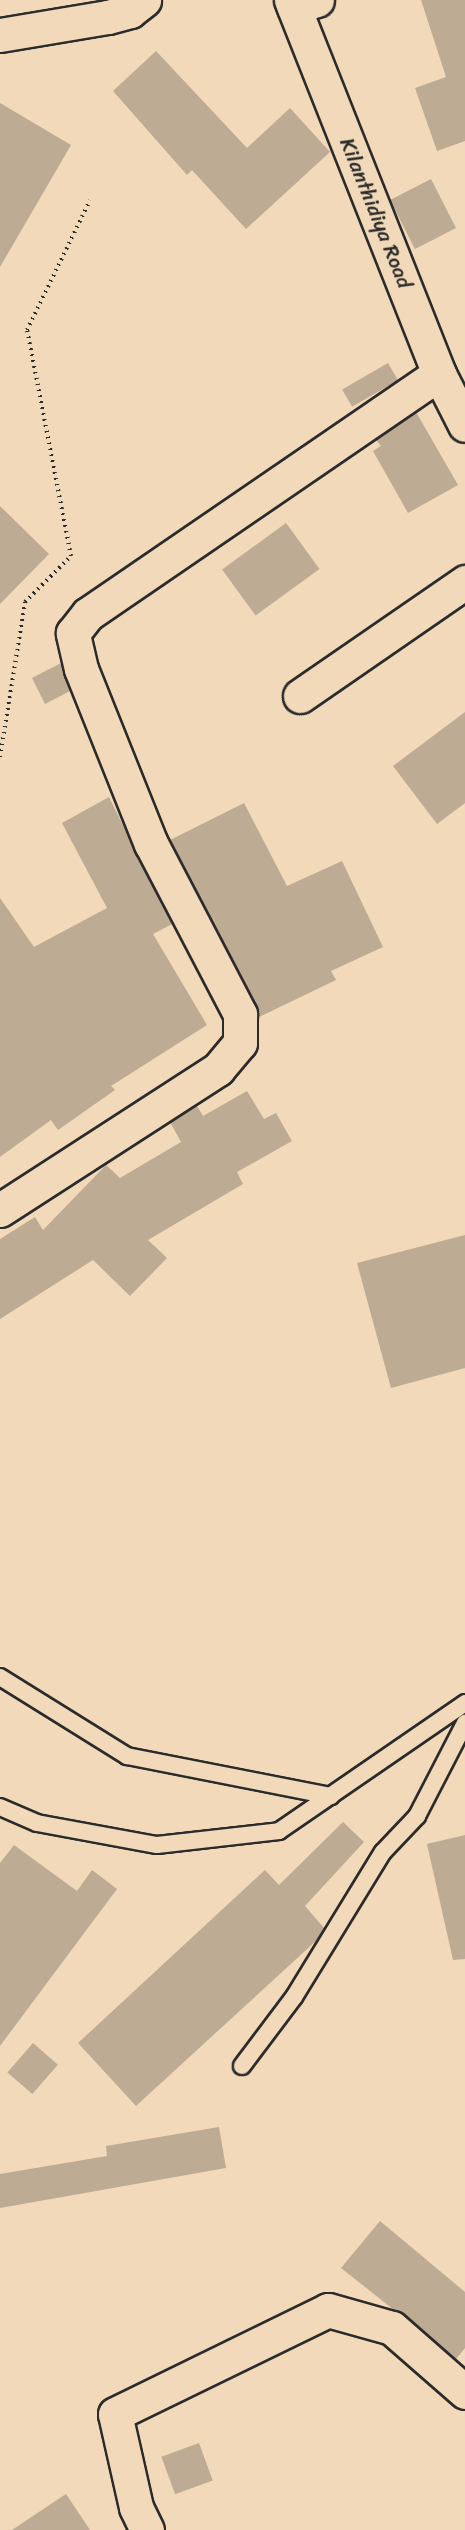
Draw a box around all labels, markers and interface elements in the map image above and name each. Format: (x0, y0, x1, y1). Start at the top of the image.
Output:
street label: Kilanthidiya Road (334, 134, 418, 292)

